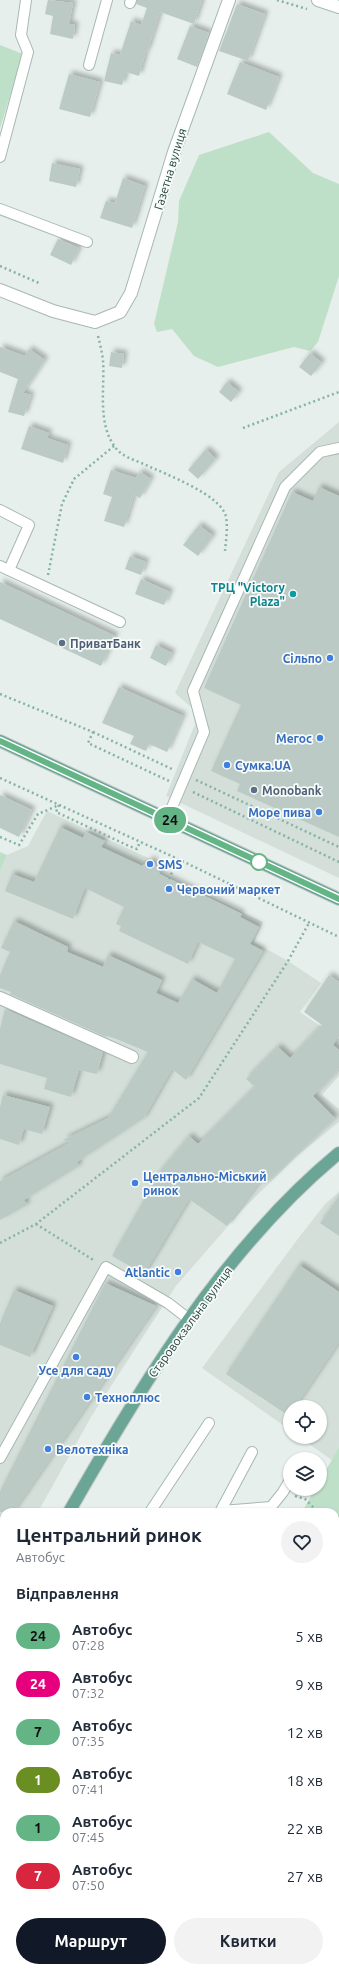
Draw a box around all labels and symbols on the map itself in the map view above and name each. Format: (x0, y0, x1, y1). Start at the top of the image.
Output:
street label: Газетна вулиця (151, 127, 189, 211)
place label: ТРЦ "Victory Plaza" (211, 581, 286, 608)
marker: ТРЦ "Victory Plaza" (288, 589, 298, 599)
place label: ПриватБанк (70, 637, 141, 650)
marker: ПриватБанк (57, 638, 67, 648)
place label: Сільпо (283, 652, 322, 665)
marker: Сільпо (325, 653, 335, 663)
place label: Мегос (276, 732, 312, 745)
marker: Мегос (315, 733, 325, 743)
place label: Сумка.UA (235, 759, 291, 772)
marker: Сумка.UA (222, 760, 232, 770)
place label: Monobank (262, 784, 322, 797)
marker: Monobank (249, 785, 259, 795)
place label: Море пива (248, 806, 311, 819)
line badge: 24 (152, 807, 188, 833)
marker: Море пива (314, 807, 324, 817)
unlabelled marker (250, 853, 268, 871)
place label: SMS (158, 858, 182, 871)
marker: SMS (145, 859, 155, 869)
place label: Червоний маркет (177, 883, 280, 896)
marker: Червоний маркет (164, 884, 174, 894)
place label: Центрально-Міський ринок (143, 1170, 266, 1197)
marker: Центрально-Міський ринок (130, 1178, 140, 1188)
street label: Старовокзальна вулиця (146, 1264, 234, 1380)
place label: Atlantic (125, 1266, 170, 1279)
marker: Atlantic (173, 1267, 183, 1277)
marker: Усе для саду (71, 1352, 81, 1362)
place label: Усе для саду (39, 1364, 114, 1377)
place label: Техноплюс (95, 1391, 160, 1404)
marker: Техноплюс (82, 1392, 92, 1402)
place label: Велотехніка (56, 1443, 129, 1456)
marker: Велотехніка (43, 1444, 53, 1454)

